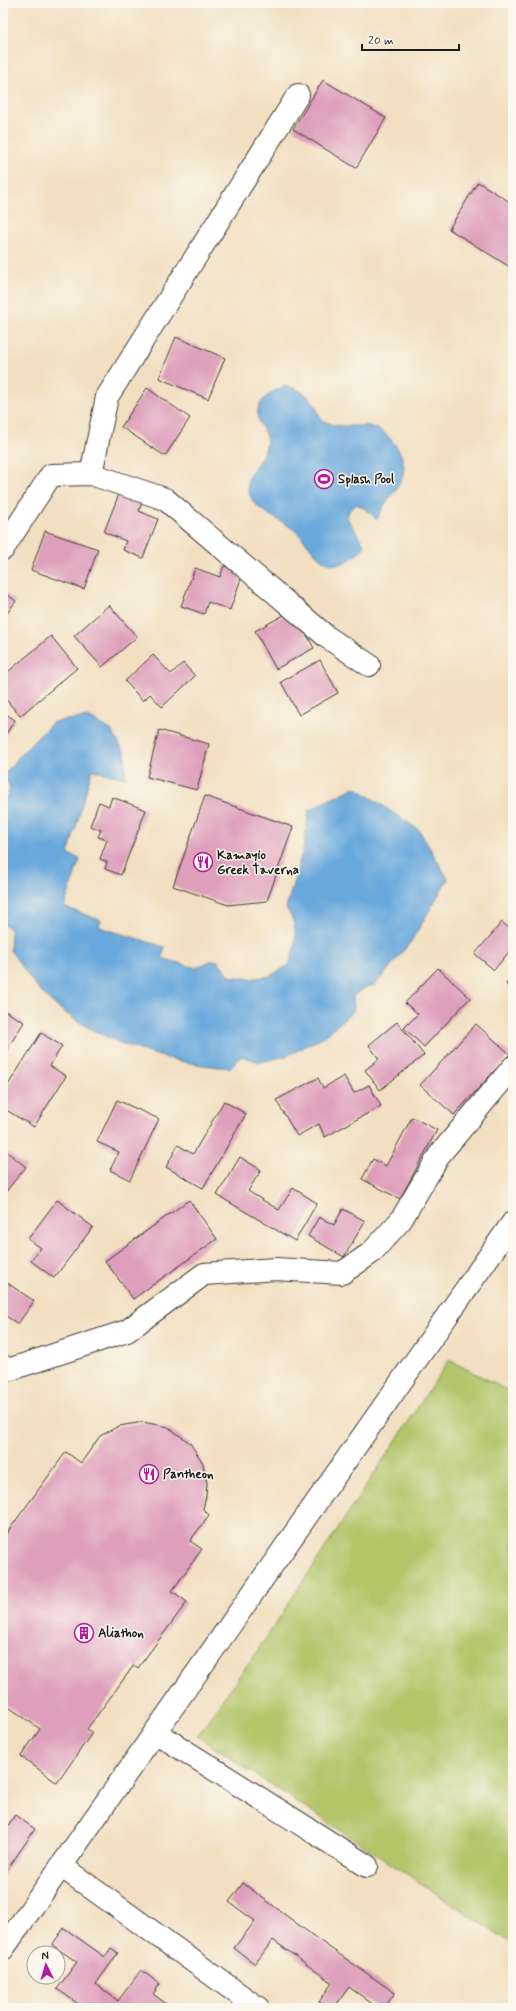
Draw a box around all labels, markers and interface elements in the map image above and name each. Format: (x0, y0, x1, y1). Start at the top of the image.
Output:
scale bar (362, 26, 459, 52)
text: 20 m (368, 33, 394, 49)
sports icon: Splash Pool (313, 468, 335, 490)
place label: Splash Pool (338, 471, 395, 488)
place label: Kamayio Greek Taverna (217, 847, 299, 879)
restaurant icon: Kamayio Greek Taverna (192, 851, 214, 873)
restaurant icon: Pantheon (138, 1463, 160, 1485)
place label: Pantheon (163, 1466, 214, 1483)
building icon: Aliathon (73, 1622, 95, 1644)
place label: Aliathon (98, 1625, 144, 1642)
north arrow (26, 1945, 66, 1985)
text: N (41, 1949, 49, 1963)

